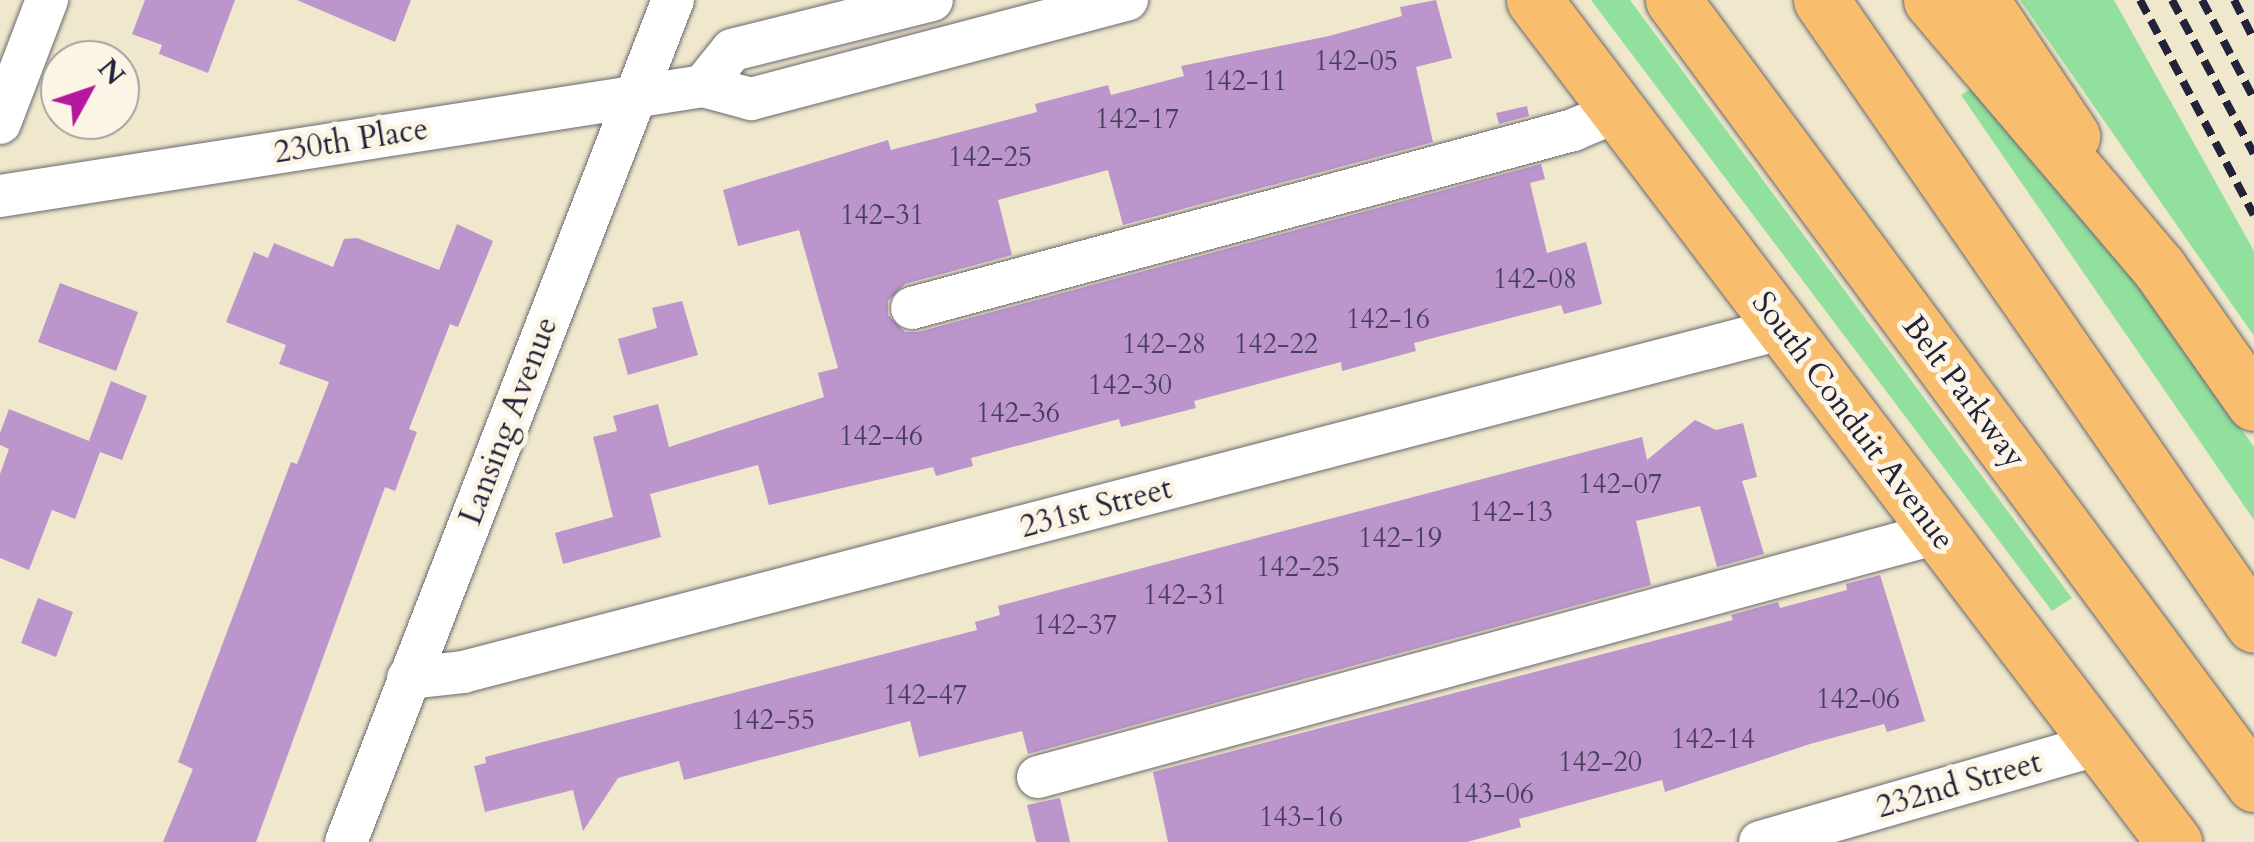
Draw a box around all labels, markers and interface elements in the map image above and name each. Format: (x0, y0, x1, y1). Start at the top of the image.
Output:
north arrow (40, 40, 140, 140)
house number: 142-05 (1314, 44, 1398, 78)
text: N (89, 50, 134, 94)
house number: 142-11 (1203, 64, 1287, 98)
house number: 142-17 (1095, 102, 1179, 136)
street label: 230th Place (271, 110, 431, 172)
house number: 142-25 (948, 140, 1032, 174)
house number: 142-31 (840, 198, 924, 232)
house number: 142-08 (1493, 262, 1577, 296)
street label: South Conduit Avenue (1743, 284, 1963, 558)
house number: 142-16 (1346, 302, 1430, 336)
street label: Belt Parkway (1894, 308, 2034, 476)
street label: Lansing Avenue (452, 312, 566, 530)
house number: 142-28 (1122, 327, 1206, 361)
house number: 142-22 (1234, 327, 1318, 361)
house number: 142-30 (1088, 368, 1172, 402)
house number: 142-36 (976, 396, 1060, 430)
house number: 142-46 (839, 419, 923, 453)
house number: 142-07 (1578, 467, 1662, 501)
street label: 231st Street (1016, 469, 1176, 547)
house number: 142-13 (1469, 495, 1553, 529)
house number: 142-19 (1358, 521, 1442, 555)
house number: 142-25 (1256, 550, 1340, 584)
house number: 142-31 (1143, 578, 1227, 612)
house number: 142-37 (1033, 608, 1117, 642)
house number: 142-47 (883, 678, 967, 712)
house number: 142-06 (1816, 682, 1900, 716)
house number: 142-55 (731, 703, 815, 737)
house number: 142-14 (1671, 722, 1755, 756)
street label: 232nd Street (1872, 743, 2046, 827)
house number: 142-20 (1558, 745, 1642, 779)
house number: 143-06 (1450, 777, 1534, 811)
house number: 143-16 (1259, 800, 1343, 834)

